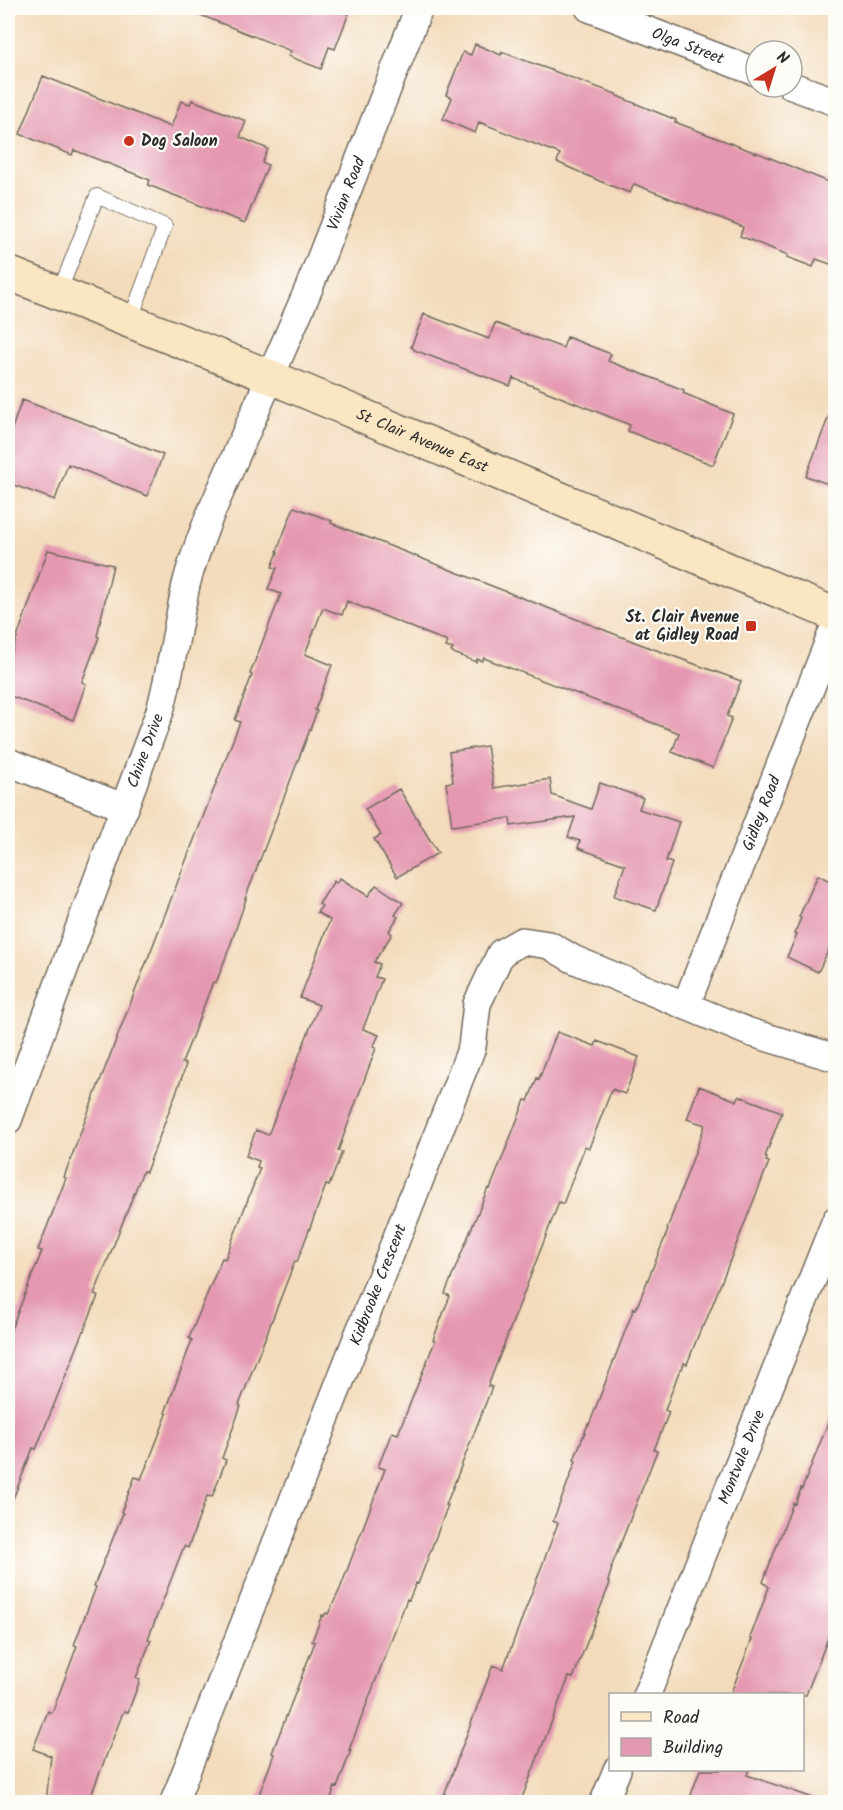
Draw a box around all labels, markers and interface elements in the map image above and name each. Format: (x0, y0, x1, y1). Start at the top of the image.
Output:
street label: Olga Street (648, 21, 729, 71)
north arrow (744, 39, 804, 99)
text: N (771, 45, 794, 71)
place label: Dog Saloon (141, 129, 218, 154)
marker: Dog Saloon (122, 134, 136, 148)
street label: Vivian Road (320, 152, 372, 234)
street label: St Clair Avenue East (352, 402, 493, 480)
place label: St. Clair Avenue at Gidley Road (626, 605, 739, 648)
marker: St. Clair Avenue at Gidley Road (744, 619, 758, 633)
street label: Chine Drive (120, 710, 170, 791)
street label: Gidley Road (735, 771, 788, 854)
street label: Kidbrooke Crescent (343, 1220, 414, 1349)
street label: Montvale Drive (711, 1406, 772, 1508)
legend (609, 1693, 804, 1771)
text: Road (663, 1704, 700, 1733)
text: Building (663, 1734, 723, 1763)

